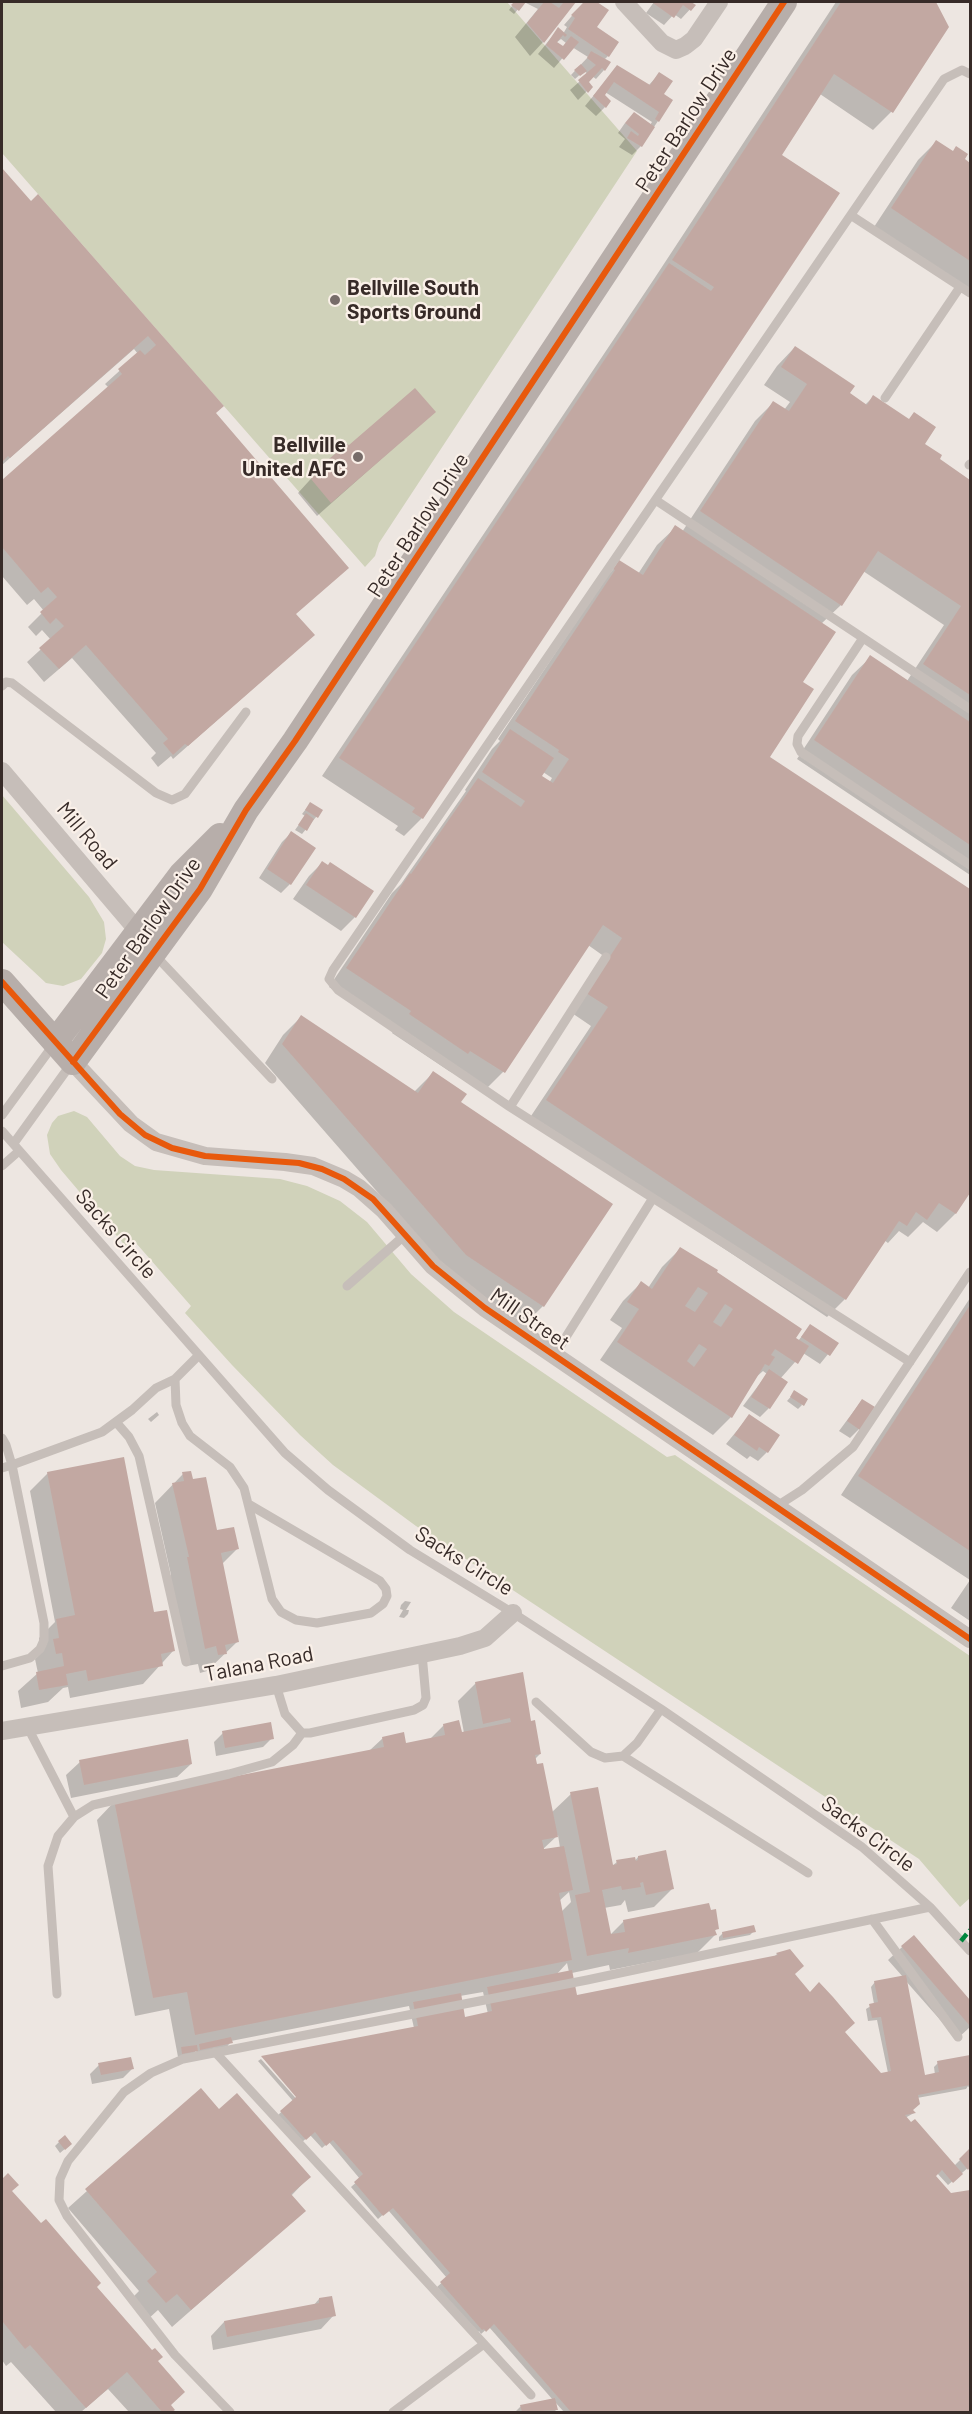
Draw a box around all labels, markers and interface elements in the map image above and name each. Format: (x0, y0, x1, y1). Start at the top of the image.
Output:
street label: Peter Barlow Drive (630, 43, 742, 197)
place label: Bellville South Sports Ground (347, 275, 481, 325)
marker: Bellville South Sports Ground (328, 293, 342, 307)
place label: Bellville United AFC (242, 432, 346, 482)
street label: Peter Barlow Drive (362, 448, 474, 602)
marker: Bellville United AFC (351, 450, 365, 464)
street label: Mill Road (51, 797, 123, 875)
street label: Peter Barlow Drive (90, 852, 206, 1004)
street label: Sacks Circle (70, 1184, 162, 1284)
street label: Mill Street (485, 1282, 575, 1356)
street label: Sacks Circle (410, 1521, 518, 1601)
street label: Talana Road (202, 1641, 316, 1687)
street label: Sacks Circle (816, 1790, 920, 1878)

